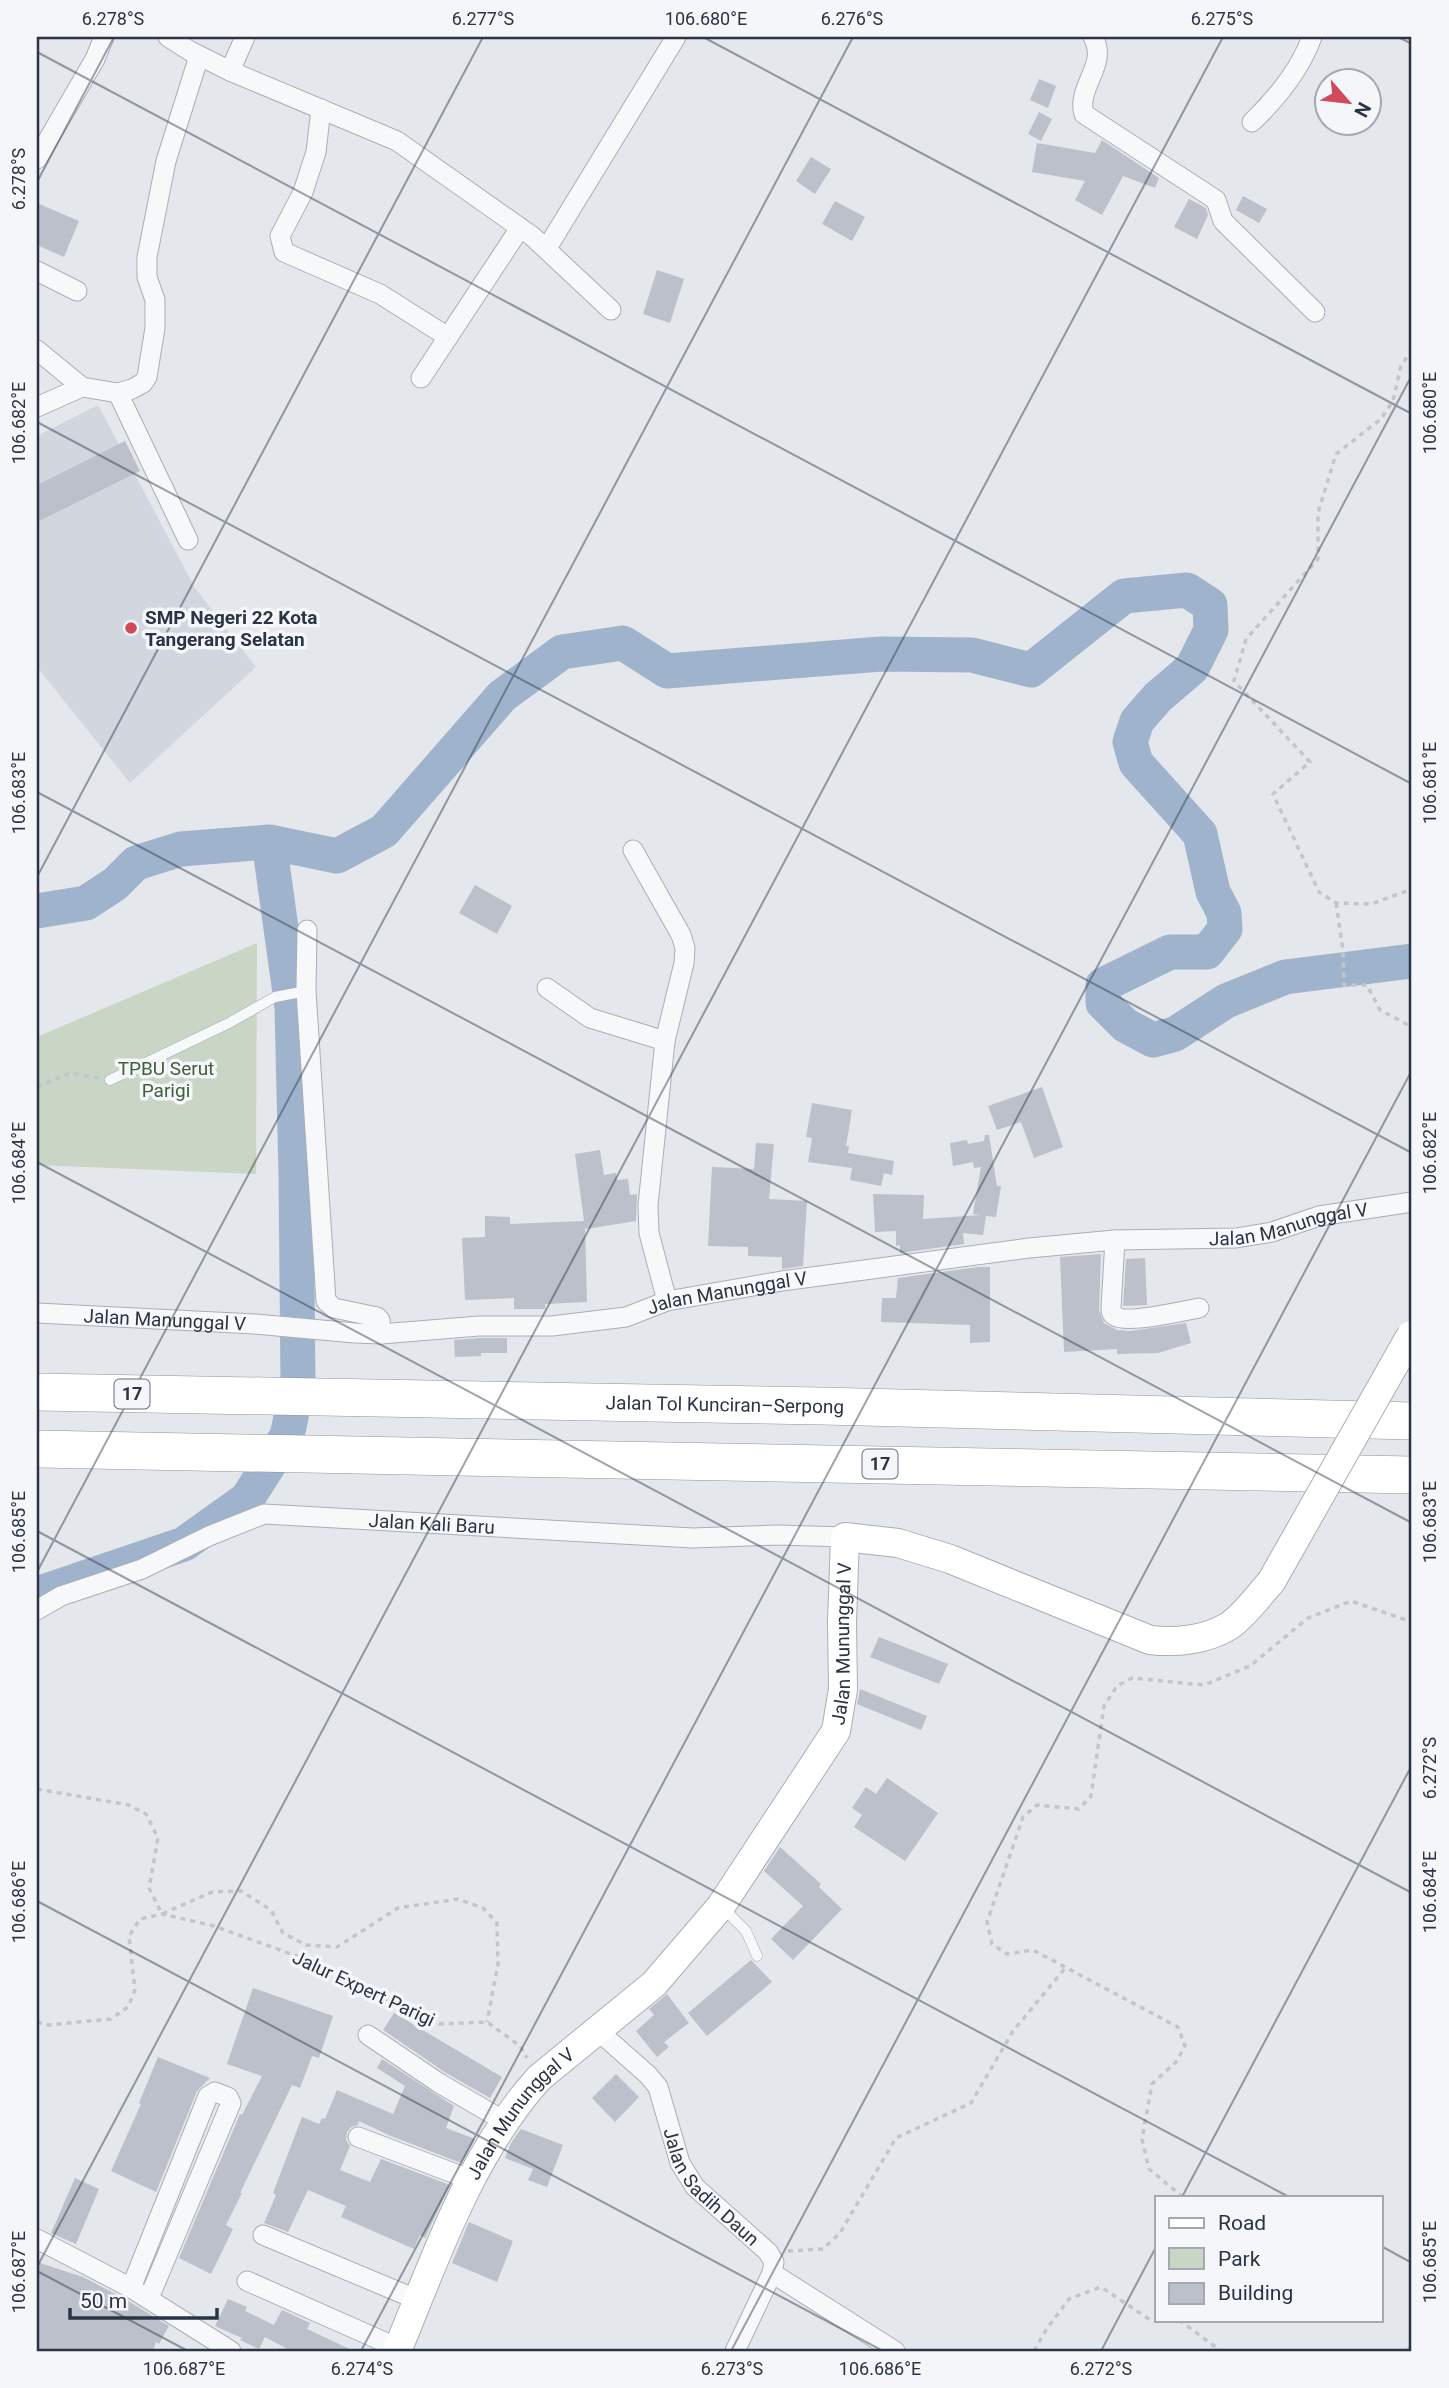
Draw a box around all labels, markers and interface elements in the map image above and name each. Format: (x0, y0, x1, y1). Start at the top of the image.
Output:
text: 6.278°S (82, 8, 145, 29)
text: 6.277°S (452, 8, 515, 29)
text: 106.680°E (665, 8, 747, 29)
text: 6.276°S (821, 8, 884, 29)
text: 6.275°S (1191, 8, 1254, 29)
north arrow (1312, 66, 1382, 136)
text: N (1349, 98, 1376, 121)
text: 6.278°S (8, 147, 29, 210)
text: 106.680°E (1419, 372, 1440, 454)
text: 106.682°E (8, 382, 29, 464)
place label: SMP Negeri 22 Kota Tangerang Selatan (145, 606, 317, 651)
marker: SMP Negeri 22 Kota Tangerang Selatan (123, 620, 139, 636)
text: 106.681°E (1419, 742, 1440, 824)
text: 106.683°E (8, 752, 29, 834)
park label: TPBU Serut Parigi (118, 1057, 214, 1102)
text: 106.682°E (1419, 1112, 1440, 1194)
text: 106.684°E (8, 1122, 29, 1204)
street label: Jalan Manunggal V (1209, 1198, 1369, 1250)
street label: Jalan Manunggal V (644, 1267, 808, 1320)
street label: Jalan Manunggal V (83, 1304, 247, 1336)
road number: 17 (114, 1380, 150, 1408)
street label: Jalan Tol Kunciran–Serpong (605, 1391, 844, 1419)
road number: 17 (862, 1450, 898, 1478)
text: 106.683°E (1419, 1481, 1440, 1563)
text: 106.685°E (8, 1491, 29, 1573)
street label: Jalan Kali Baru (368, 1509, 495, 1539)
street label: Jalan Mununggal V (826, 1562, 856, 1727)
text: 6.272°S (1419, 1736, 1440, 1799)
text: 106.684°E (1419, 1851, 1440, 1933)
text: 106.686°E (8, 1861, 29, 1943)
street label: Jalur Expert Parigi (289, 1945, 439, 2032)
street label: Jalan Mununggal V (462, 2043, 579, 2183)
street label: Jalan Sadih Daun (658, 2125, 764, 2251)
legend (1155, 2196, 1382, 2322)
text: Road (1218, 2211, 1266, 2235)
text: 106.685°E (1419, 2221, 1440, 2303)
text: 106.687°E (8, 2231, 29, 2313)
text: Park (1218, 2247, 1261, 2271)
scale bar (70, 2276, 217, 2320)
text: Building (1218, 2281, 1293, 2305)
text: 50 m (80, 2289, 127, 2313)
text: 106.687°E (143, 2358, 225, 2379)
text: 6.274°S (331, 2358, 394, 2379)
text: 6.273°S (701, 2358, 764, 2379)
text: 106.686°E (839, 2358, 921, 2379)
text: 6.272°S (1070, 2358, 1133, 2379)

